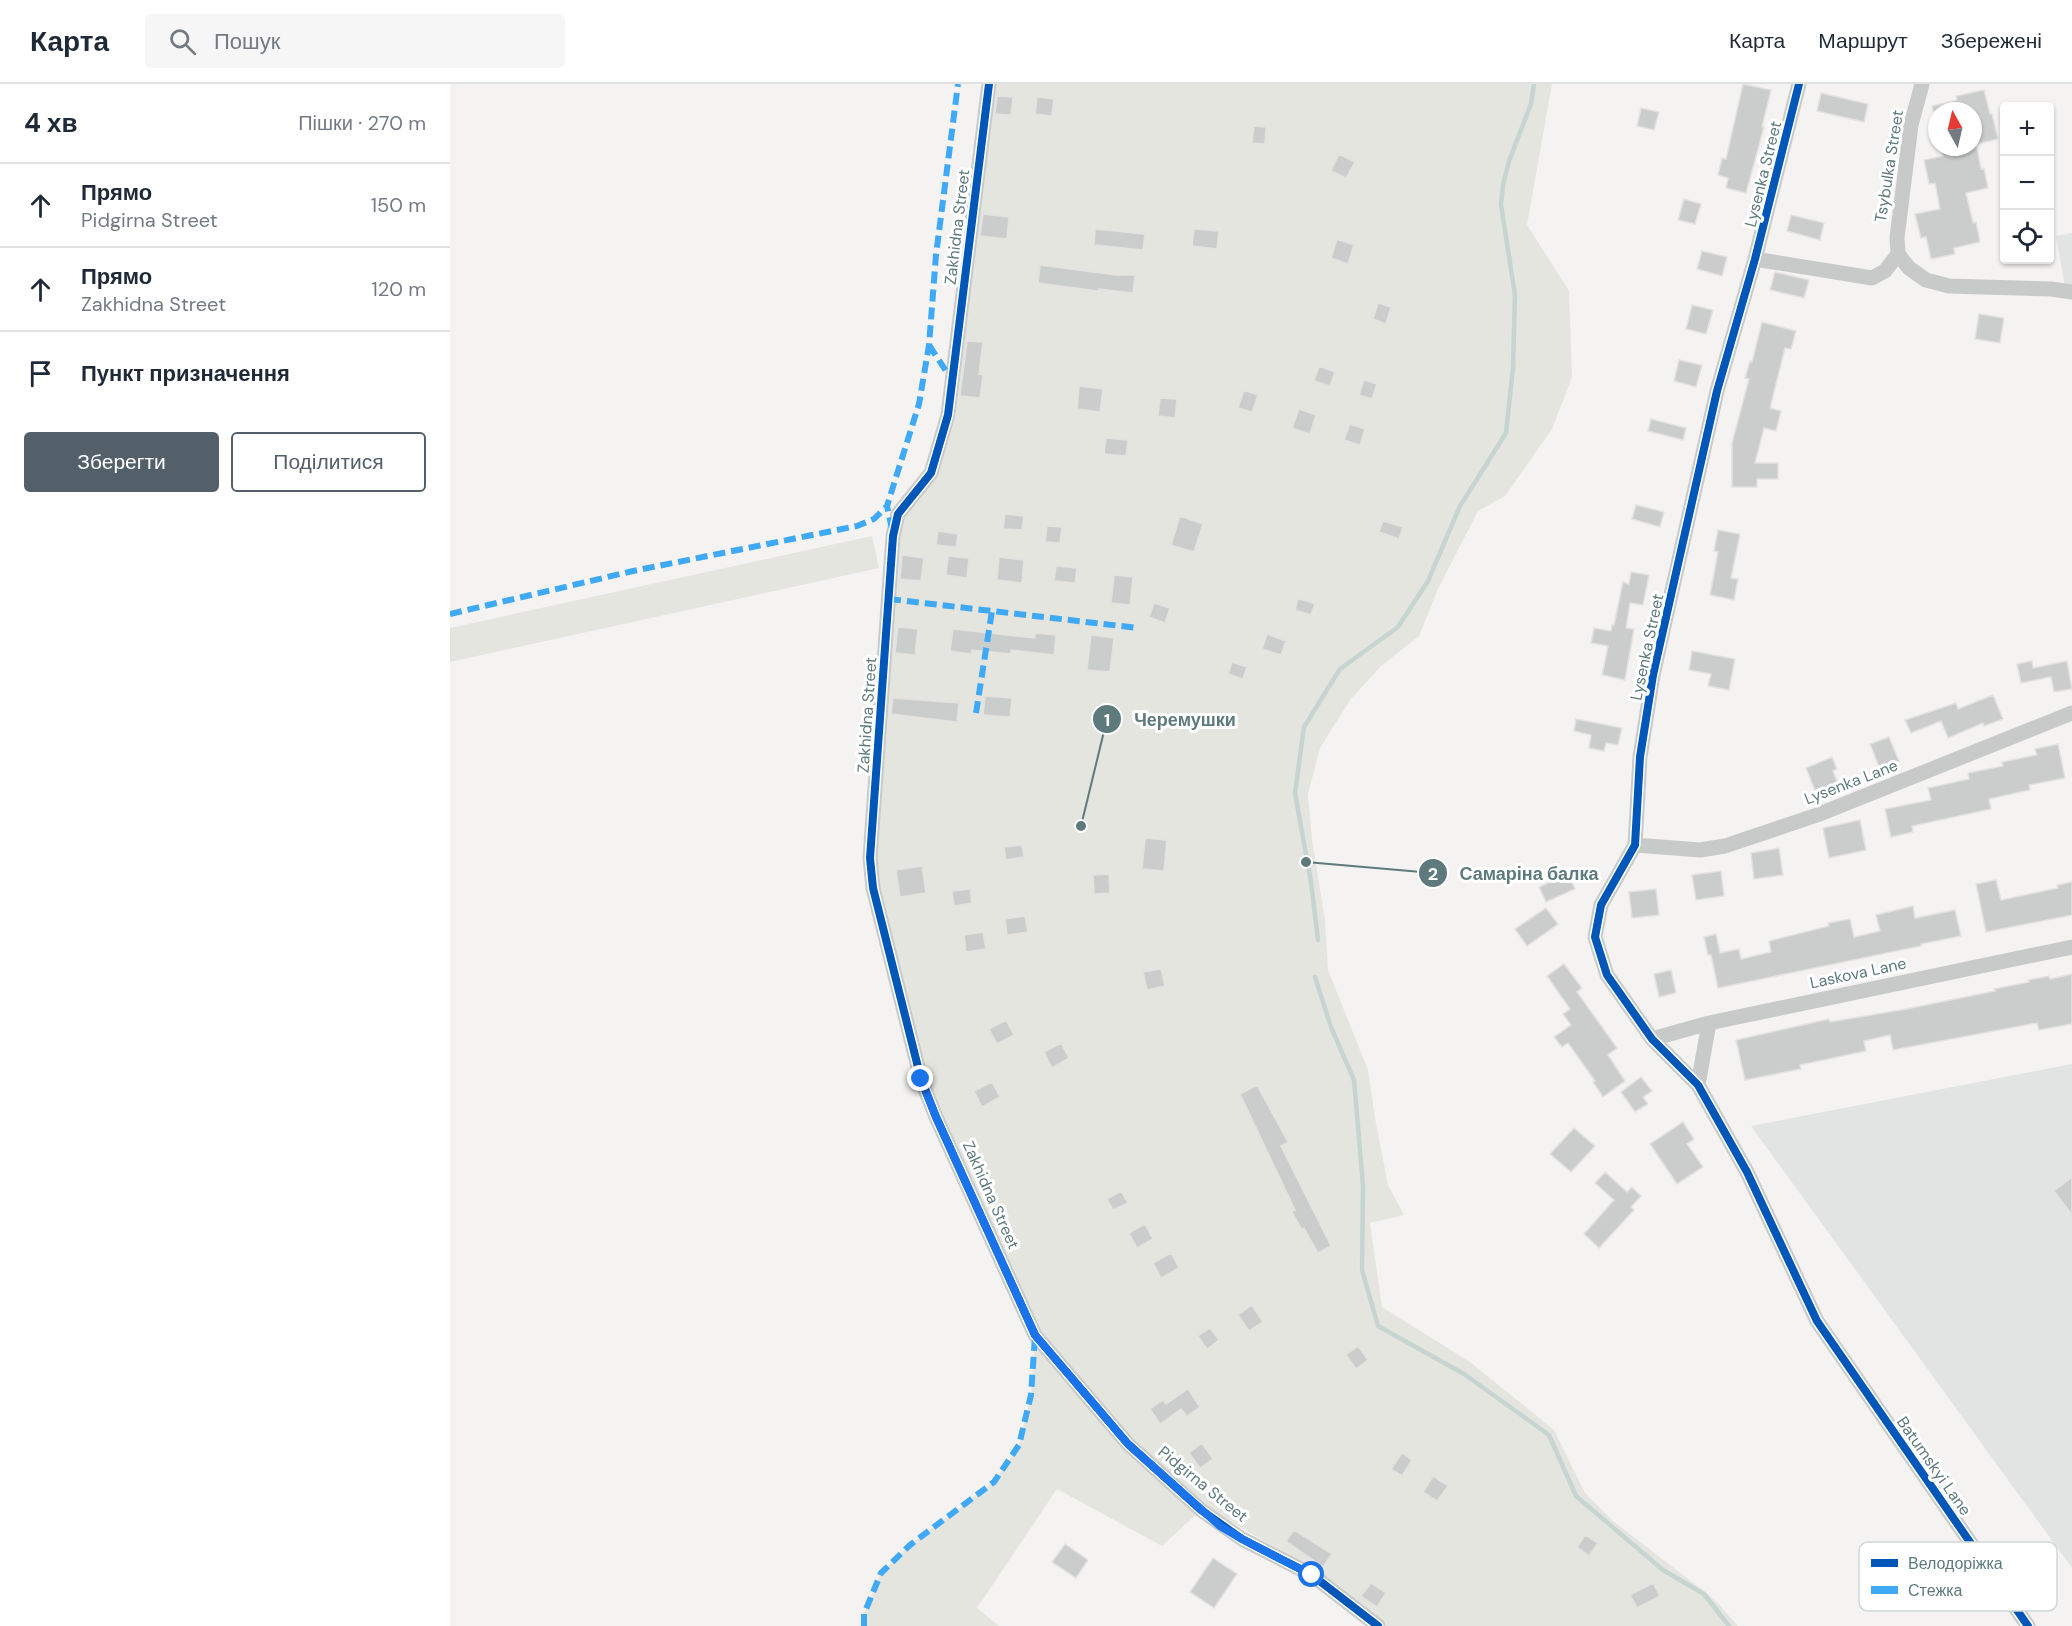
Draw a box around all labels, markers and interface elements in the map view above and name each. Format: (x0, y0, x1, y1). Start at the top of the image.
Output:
search box (145, 14, 565, 68)
text: Карта (30, 23, 109, 60)
icon: search (166, 25, 199, 58)
text: Пошук (214, 27, 280, 56)
text: Карта (1729, 27, 1785, 55)
text: Маршрут (1818, 27, 1908, 55)
text: Збережені (1941, 27, 2042, 55)
north arrow (1928, 102, 1982, 156)
map controls (2000, 102, 2054, 264)
button: + (2000, 102, 2054, 156)
text: 4 хв (24, 106, 77, 140)
street label: Tsybulka Street (1870, 108, 1908, 224)
text: Пішки · 270 m (298, 110, 426, 136)
street label: Lysenka Street (1740, 119, 1786, 229)
button: − (2000, 156, 2054, 210)
street label: Zakhidna Street (940, 168, 974, 286)
text: Прямо (81, 178, 152, 207)
icon: ahead (24, 189, 57, 222)
text: 150 m (371, 192, 426, 218)
text: Pidgirna Street (81, 207, 218, 233)
button: locate (2000, 210, 2054, 264)
text: Прямо (81, 262, 152, 291)
icon: ahead (24, 273, 57, 306)
text: 120 m (372, 276, 426, 302)
text: Zakhidna Street (81, 291, 226, 317)
icon: arrive (24, 357, 57, 390)
text: Пункт призначення (81, 359, 290, 388)
button: Зберегти (24, 432, 219, 492)
button: Поділитися (231, 432, 426, 492)
street label: Lysenka Street (1625, 592, 1669, 702)
street label: Zakhidna Street (852, 656, 882, 774)
callout: Черемушки (1092, 701, 1248, 737)
text: 1 (1104, 708, 1110, 732)
text: Черемушки (1134, 708, 1236, 732)
street label: Lysenka Lane (1801, 755, 1901, 809)
callout: Самаріна балка (1418, 855, 1611, 891)
text: 2 (1428, 862, 1438, 886)
text: Самаріна балка (1459, 862, 1599, 886)
street label: Laskova Lane (1808, 953, 1908, 993)
route end (907, 1065, 933, 1091)
street label: Zakhidna Street (958, 1138, 1024, 1252)
street label: Batumskyi Lane (1892, 1412, 1976, 1520)
street label: Pidgirna Street (1154, 1441, 1252, 1527)
legend (1859, 1542, 2057, 1611)
text: Велодоріжка (1908, 1553, 2003, 1574)
route start (1298, 1561, 1324, 1587)
text: Стежка (1908, 1580, 1962, 1601)

